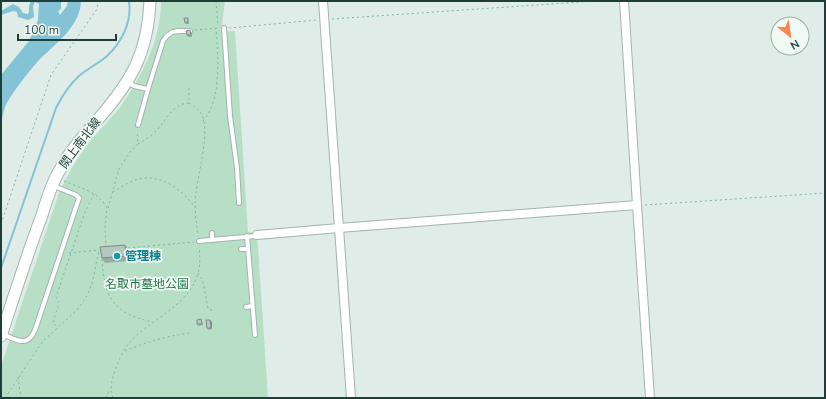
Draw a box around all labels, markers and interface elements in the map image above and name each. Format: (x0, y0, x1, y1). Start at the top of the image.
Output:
scale bar (18, 16, 116, 42)
north arrow (770, 16, 810, 56)
text: 100 m (24, 22, 59, 38)
text: N (787, 36, 802, 53)
street label: 閖上南北線 (56, 114, 104, 172)
place label: 管理棟 (125, 248, 161, 264)
marker: 管理棟 (112, 251, 122, 261)
park label: 名取市墓地公園 (105, 276, 189, 292)

